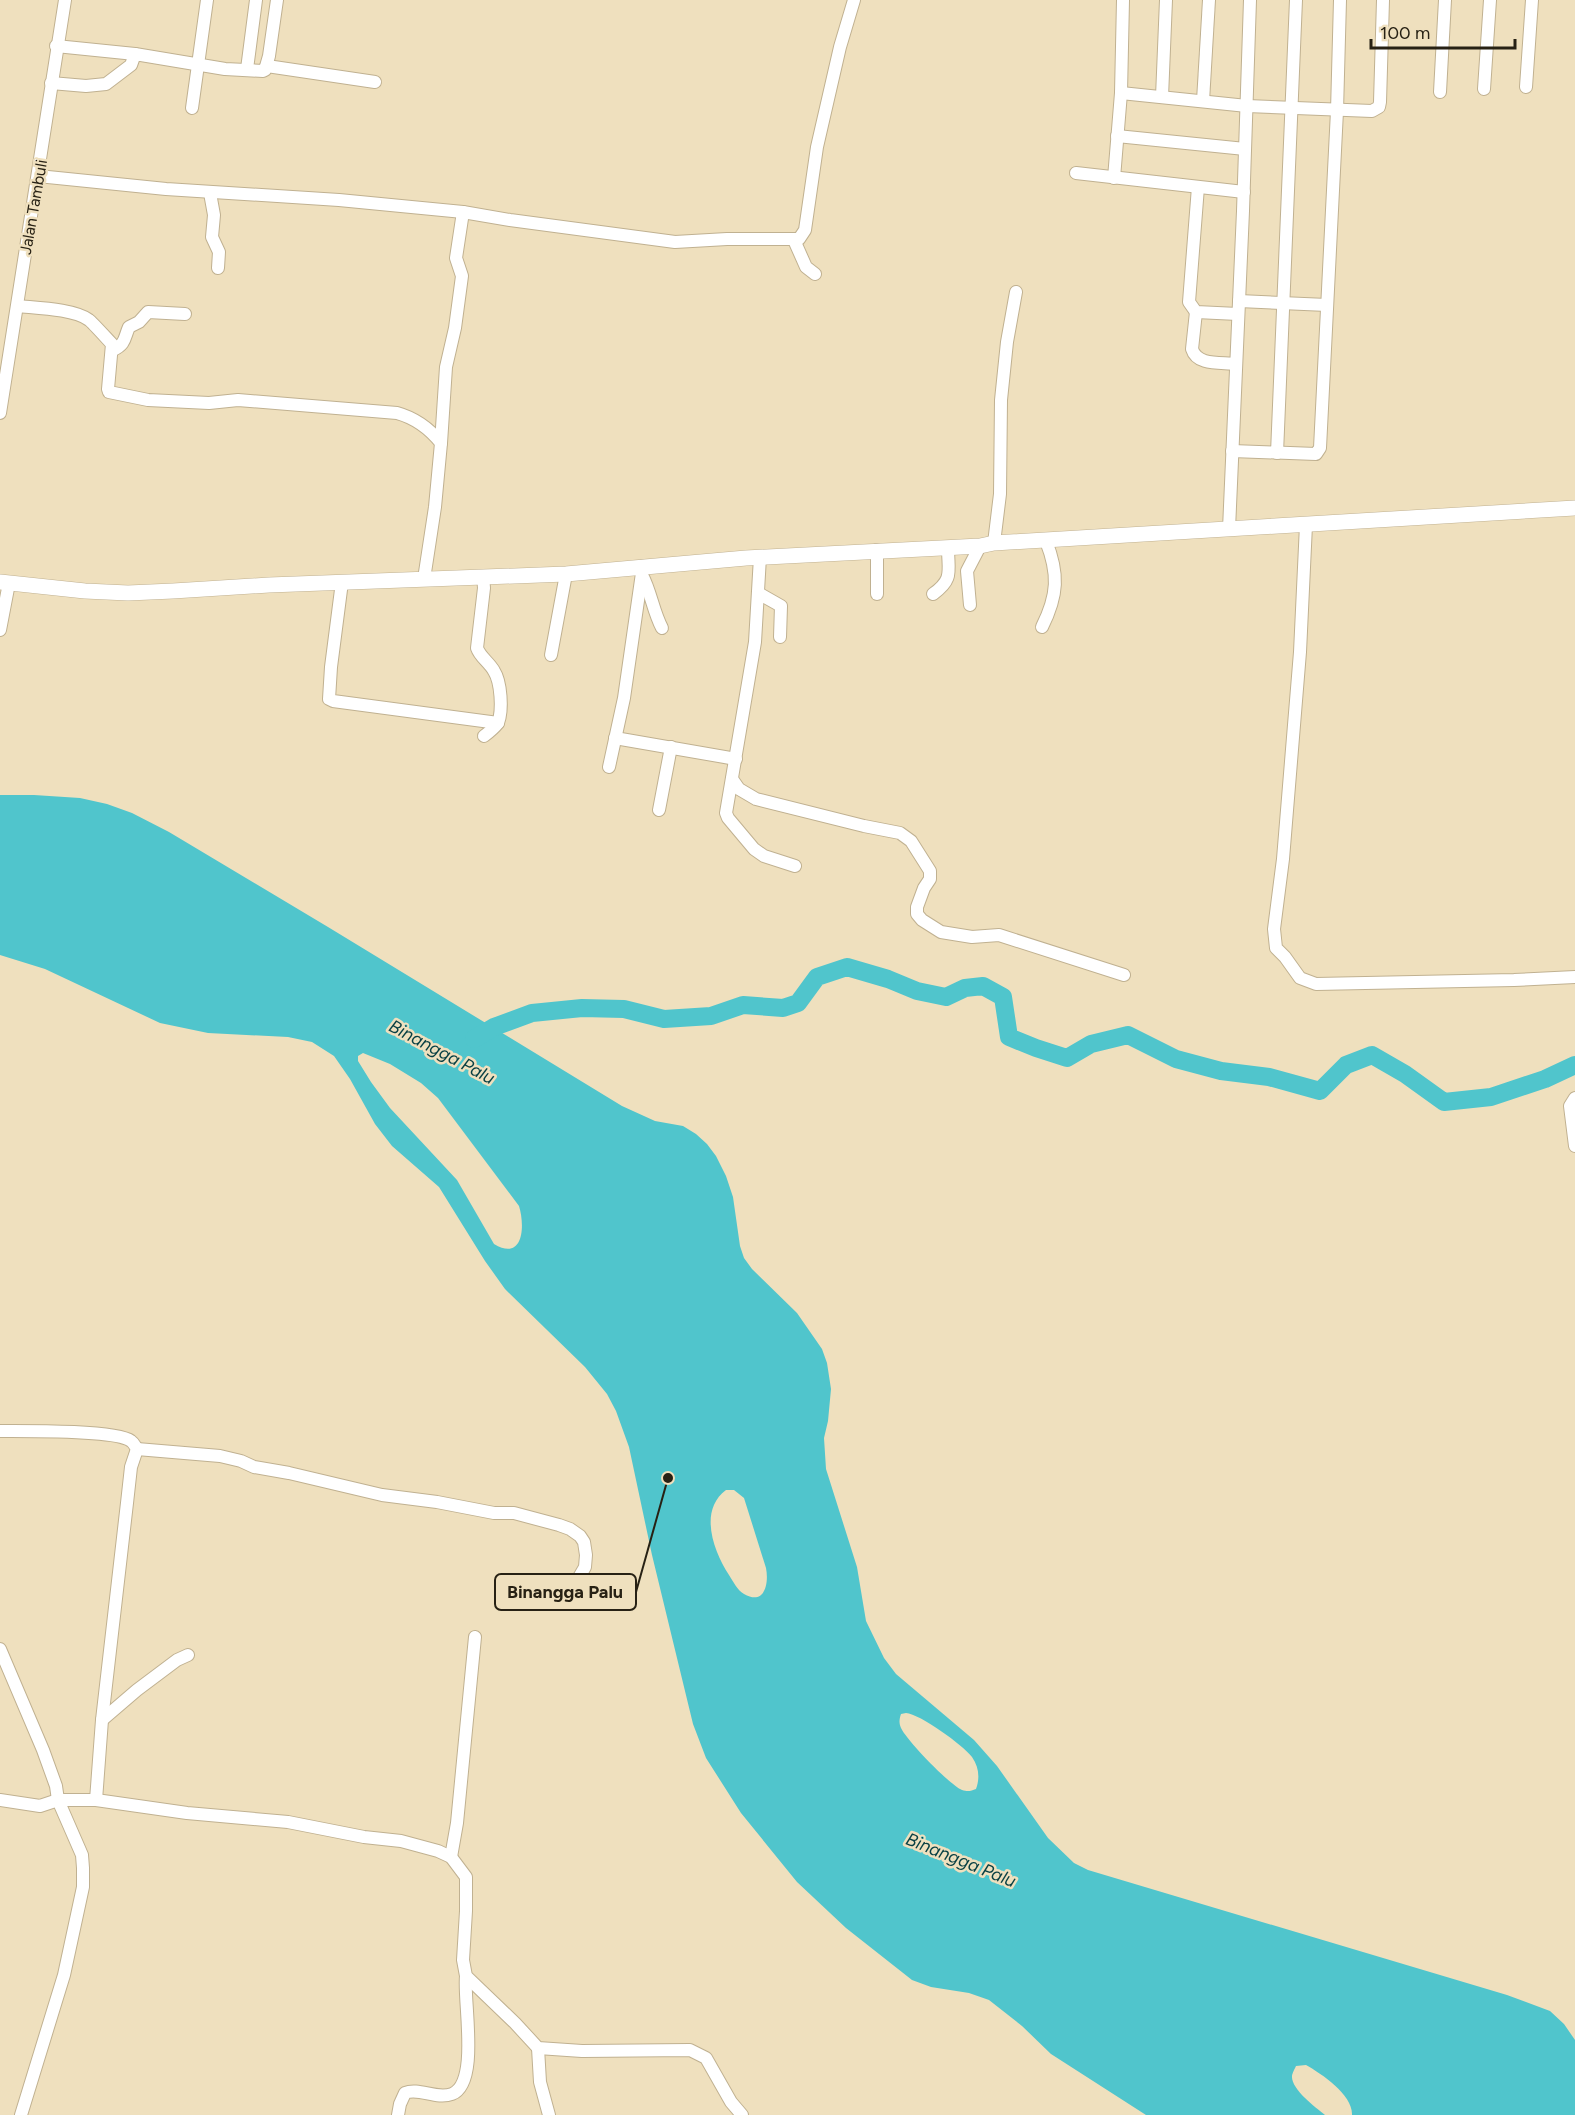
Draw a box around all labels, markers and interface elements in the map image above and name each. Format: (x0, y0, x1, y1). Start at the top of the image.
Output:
scale bar (1371, 12, 1515, 50)
text: 100 m (1380, 22, 1430, 44)
street label: Jalan Tambuli (16, 158, 51, 256)
water label: Binangga Palu (385, 1015, 499, 1089)
callout: Binangga Palu (495, 1574, 636, 1610)
text: Binangga Palu (507, 1581, 623, 1603)
water label: Binangga Palu (903, 1828, 1019, 1892)

